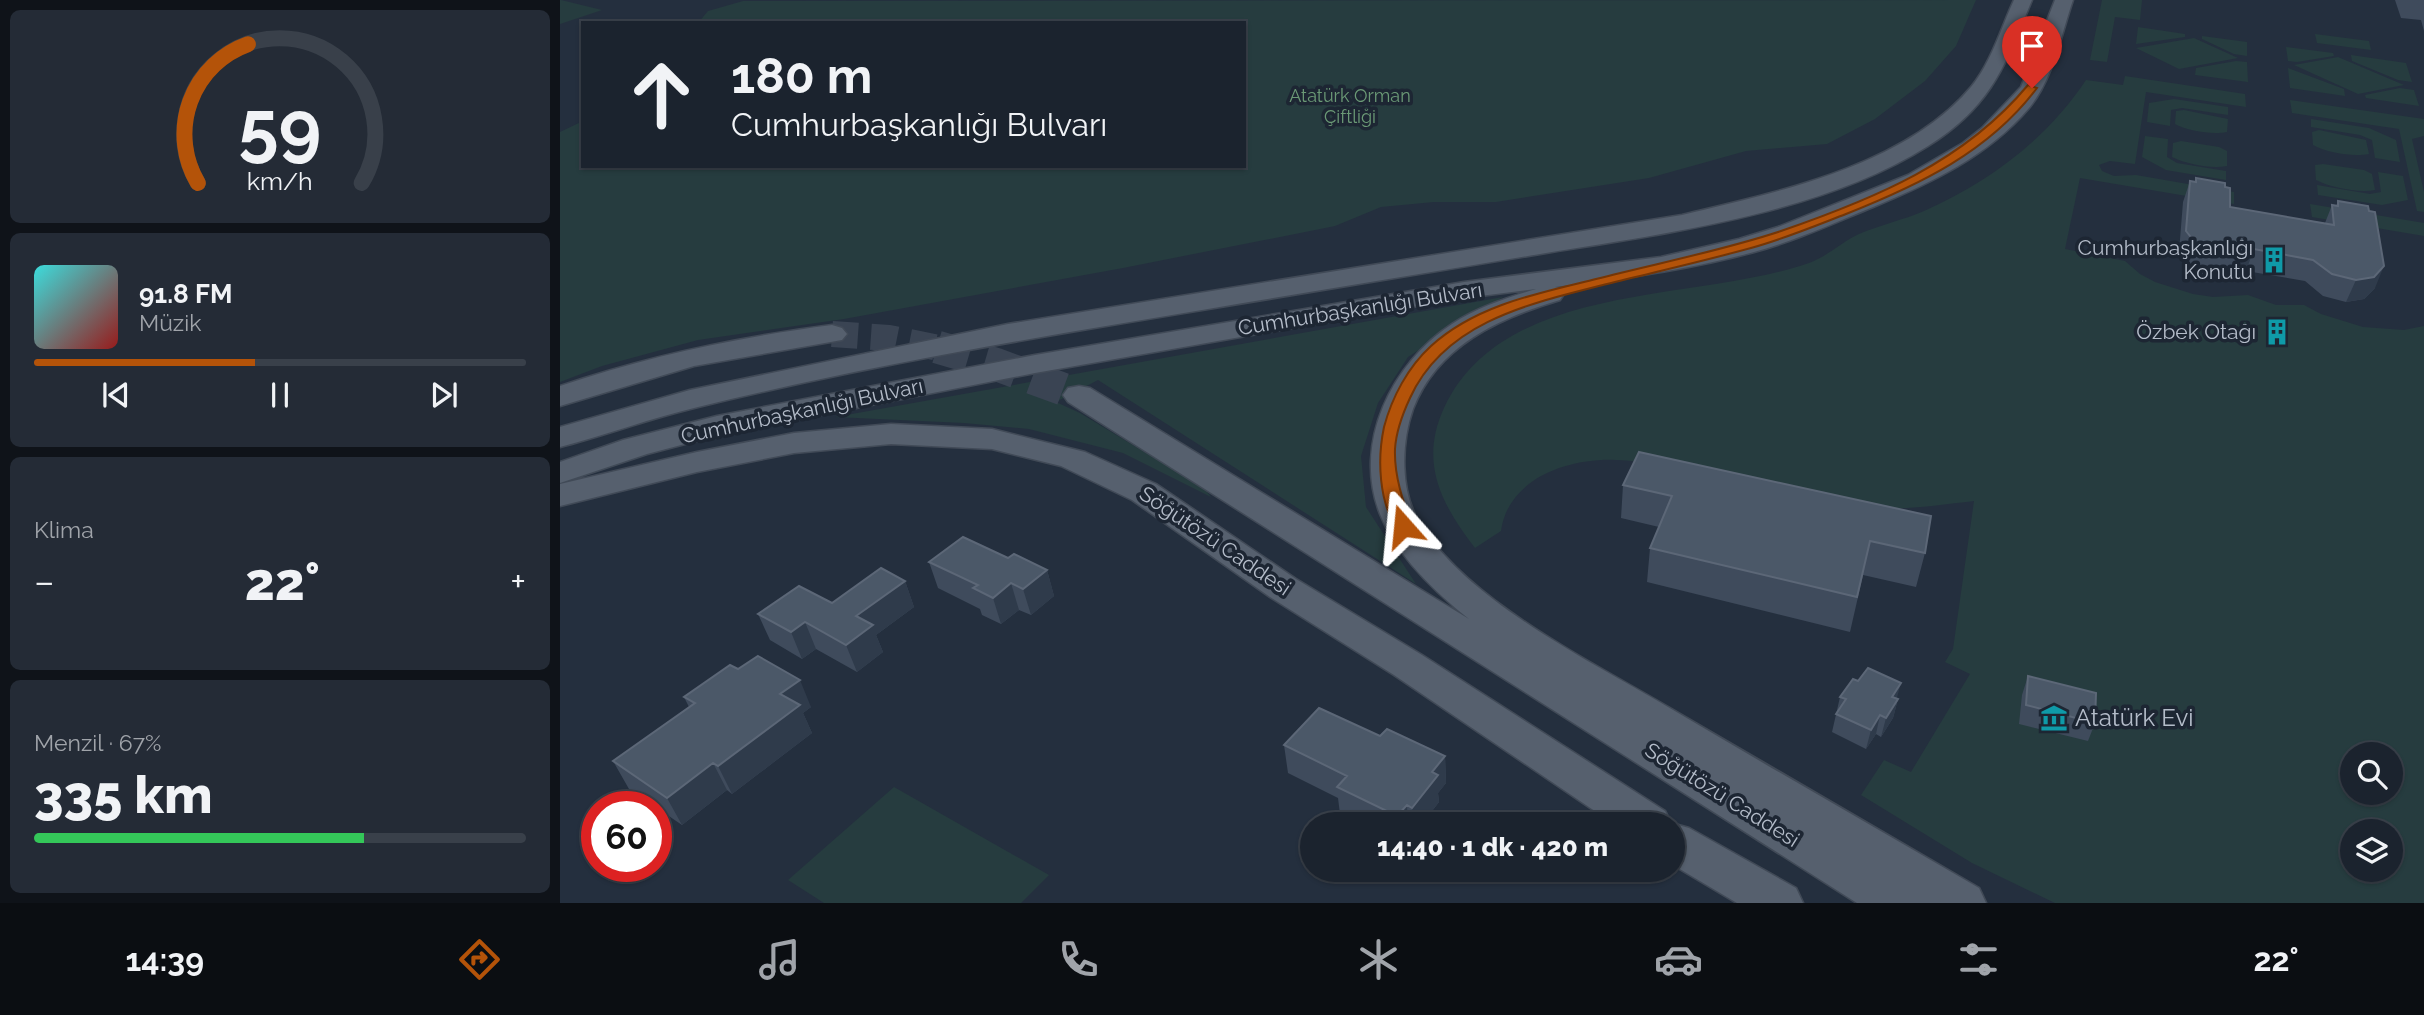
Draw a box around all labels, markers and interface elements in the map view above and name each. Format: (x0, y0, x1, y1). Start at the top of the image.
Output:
pin (2002, 16, 2062, 88)
icon: arrive (2013, 27, 2051, 65)
text: 180 m (731, 47, 872, 104)
icon: ahead (616, 49, 707, 140)
text: 59 (238, 85, 322, 170)
park label: Atatürk Orman Çiftliği (1289, 85, 1411, 127)
text: Cumhurbaşkanlığı Bulvarı (731, 106, 1107, 143)
text: km/h (247, 165, 313, 195)
place label: Cumhurbaşkanlığı Konutu (2078, 235, 2253, 284)
building icon: Cumhurbaşkanlığı Konutu (2259, 245, 2289, 275)
street label: Cumhurbaşkanlığı Bulvarı (1236, 277, 1484, 340)
text: 91.8 FM (139, 279, 232, 309)
text: Müzik (139, 309, 201, 336)
building icon: Özbek Otağı (2262, 317, 2292, 347)
place label: Özbek Otağı (2136, 319, 2256, 344)
street label: Cumhurbaşkanlığı Bulvarı (679, 373, 925, 448)
icon: previous (97, 376, 135, 414)
icon: pause (261, 376, 299, 414)
icon: next (425, 376, 463, 414)
street label: Söğütözü Caddesi (1135, 481, 1296, 600)
position arrow (1366, 489, 1440, 563)
text: Klima (34, 516, 94, 543)
text: 22° (245, 551, 320, 612)
text: − (34, 559, 54, 604)
text: + (510, 559, 526, 604)
museum icon: Atatürk Evi (2039, 703, 2069, 733)
place label: Atatürk Evi (2075, 703, 2193, 732)
text: Menzil · 67% (34, 729, 161, 756)
street label: Söğütözü Caddesi (1641, 737, 1804, 852)
map controls (2340, 742, 2403, 882)
button: search (2340, 742, 2403, 805)
text: 335 km (34, 764, 213, 825)
speed limit sign: 60 (581, 791, 672, 882)
button: layers (2340, 819, 2403, 882)
text: 14:40 · 1 dk · 420 m (1377, 832, 1608, 862)
icon: directions (455, 935, 504, 984)
icon: music (755, 935, 804, 984)
icon: phone (1054, 935, 1103, 984)
icon: climate (1354, 935, 1403, 984)
icon: car (1654, 935, 1703, 984)
icon: filters (1954, 935, 2003, 984)
text: 14:39 (125, 941, 204, 978)
text: 22° (2254, 941, 2299, 978)

